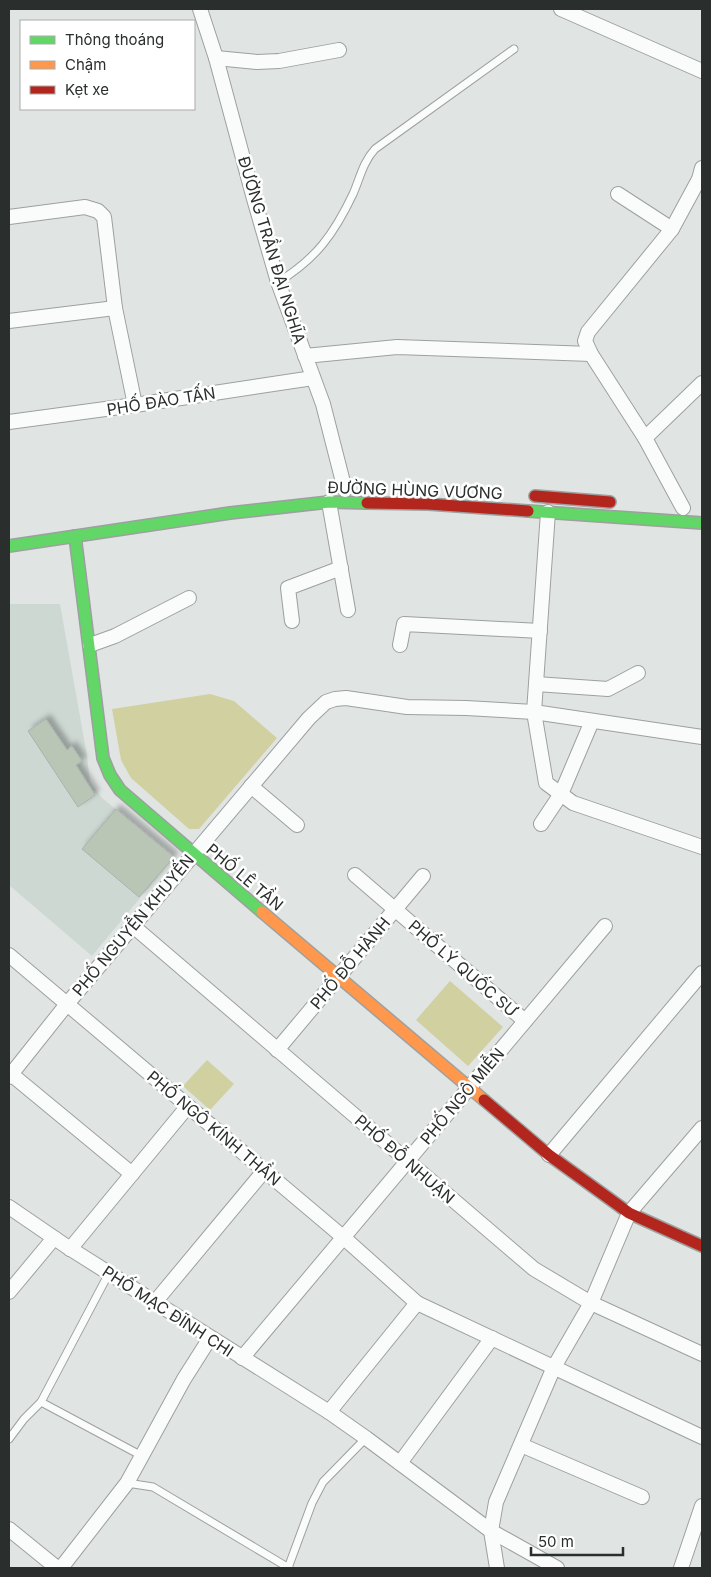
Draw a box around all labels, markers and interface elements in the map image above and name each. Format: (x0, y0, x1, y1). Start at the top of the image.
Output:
legend (20, 20, 195, 110)
text: Thông thoáng (65, 30, 164, 49)
text: Chậm (65, 55, 106, 74)
text: Kẹt xe (65, 80, 109, 99)
street label: ĐƯỜNG TRẦN ĐẠI NGHĨA (234, 153, 312, 346)
street label: PHỐ ĐÀO TẤN (105, 381, 217, 419)
street label: ĐƯỜNG HÙNG VƯƠNG (327, 477, 503, 503)
street label: PHỐ LÊ TẦN (203, 838, 289, 915)
street label: PHỐ NGUYỄN KHUYẾN (66, 849, 198, 1000)
street label: PHỐ ĐỖ HÀNH (304, 912, 394, 1013)
street label: PHỐ LÝ QUỐC SƯ (405, 914, 523, 1021)
street label: PHỐ NGÔ MIỄN (414, 1042, 508, 1148)
street label: PHỐ NGÔ KÍNH THẦN (143, 1065, 286, 1190)
street label: PHỐ ĐỖ NHUẬN (351, 1109, 460, 1208)
street label: PHỐ MẠC ĐĨNH CHI (99, 1260, 238, 1361)
scale bar (531, 1524, 624, 1556)
text: 50 m (538, 1532, 574, 1551)

